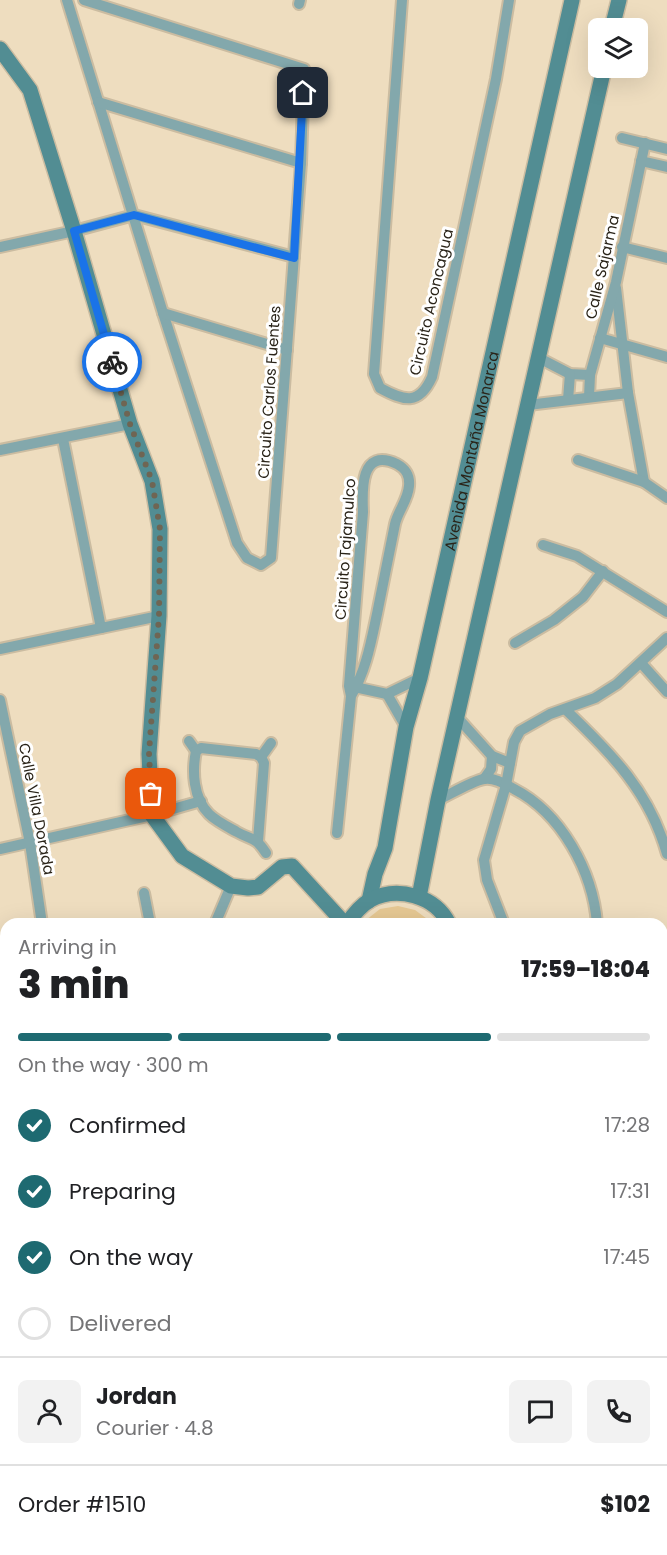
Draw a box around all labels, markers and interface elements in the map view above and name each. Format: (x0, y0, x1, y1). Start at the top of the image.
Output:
map controls (588, 18, 648, 78)
button: layers (588, 18, 648, 78)
pin (277, 67, 328, 118)
icon: home (286, 76, 319, 109)
street label: Calle Sajarma (580, 213, 624, 321)
street label: Circuito Aconcagua (404, 227, 458, 377)
street label: Circuito Carlos Fuentes (252, 305, 286, 479)
courier (82, 332, 142, 392)
icon: bike (96, 346, 129, 379)
street label: Avenida Montaña Monarca (438, 349, 503, 553)
street label: Circuito Tajamulco (330, 477, 360, 621)
street label: Calle Villa Dorada (14, 741, 60, 877)
pin (125, 768, 176, 819)
icon: bag (134, 777, 167, 810)
text: Arriving in (18, 933, 117, 961)
text: 17:59–18:04 (521, 954, 650, 985)
text: 3 min (18, 957, 130, 1012)
text: On the way · 300 m (18, 1051, 209, 1079)
icon: check (18, 1109, 51, 1142)
text: Confirmed (69, 1110, 186, 1141)
text: 17:28 (604, 1111, 650, 1139)
icon: check (18, 1175, 51, 1208)
text: Preparing (69, 1176, 176, 1207)
text: 17:31 (610, 1177, 650, 1205)
icon: check (18, 1241, 51, 1274)
text: On the way (69, 1242, 193, 1273)
text: 17:45 (603, 1243, 650, 1271)
text: Delivered (69, 1308, 172, 1339)
button: person (18, 1380, 81, 1443)
button: chat (509, 1380, 572, 1443)
button: phone (587, 1380, 650, 1443)
text: Jordan (96, 1381, 177, 1412)
text: Courier · 4.8 (96, 1414, 214, 1442)
text: Order #1510 (18, 1489, 146, 1520)
text: $102 (600, 1489, 650, 1520)

